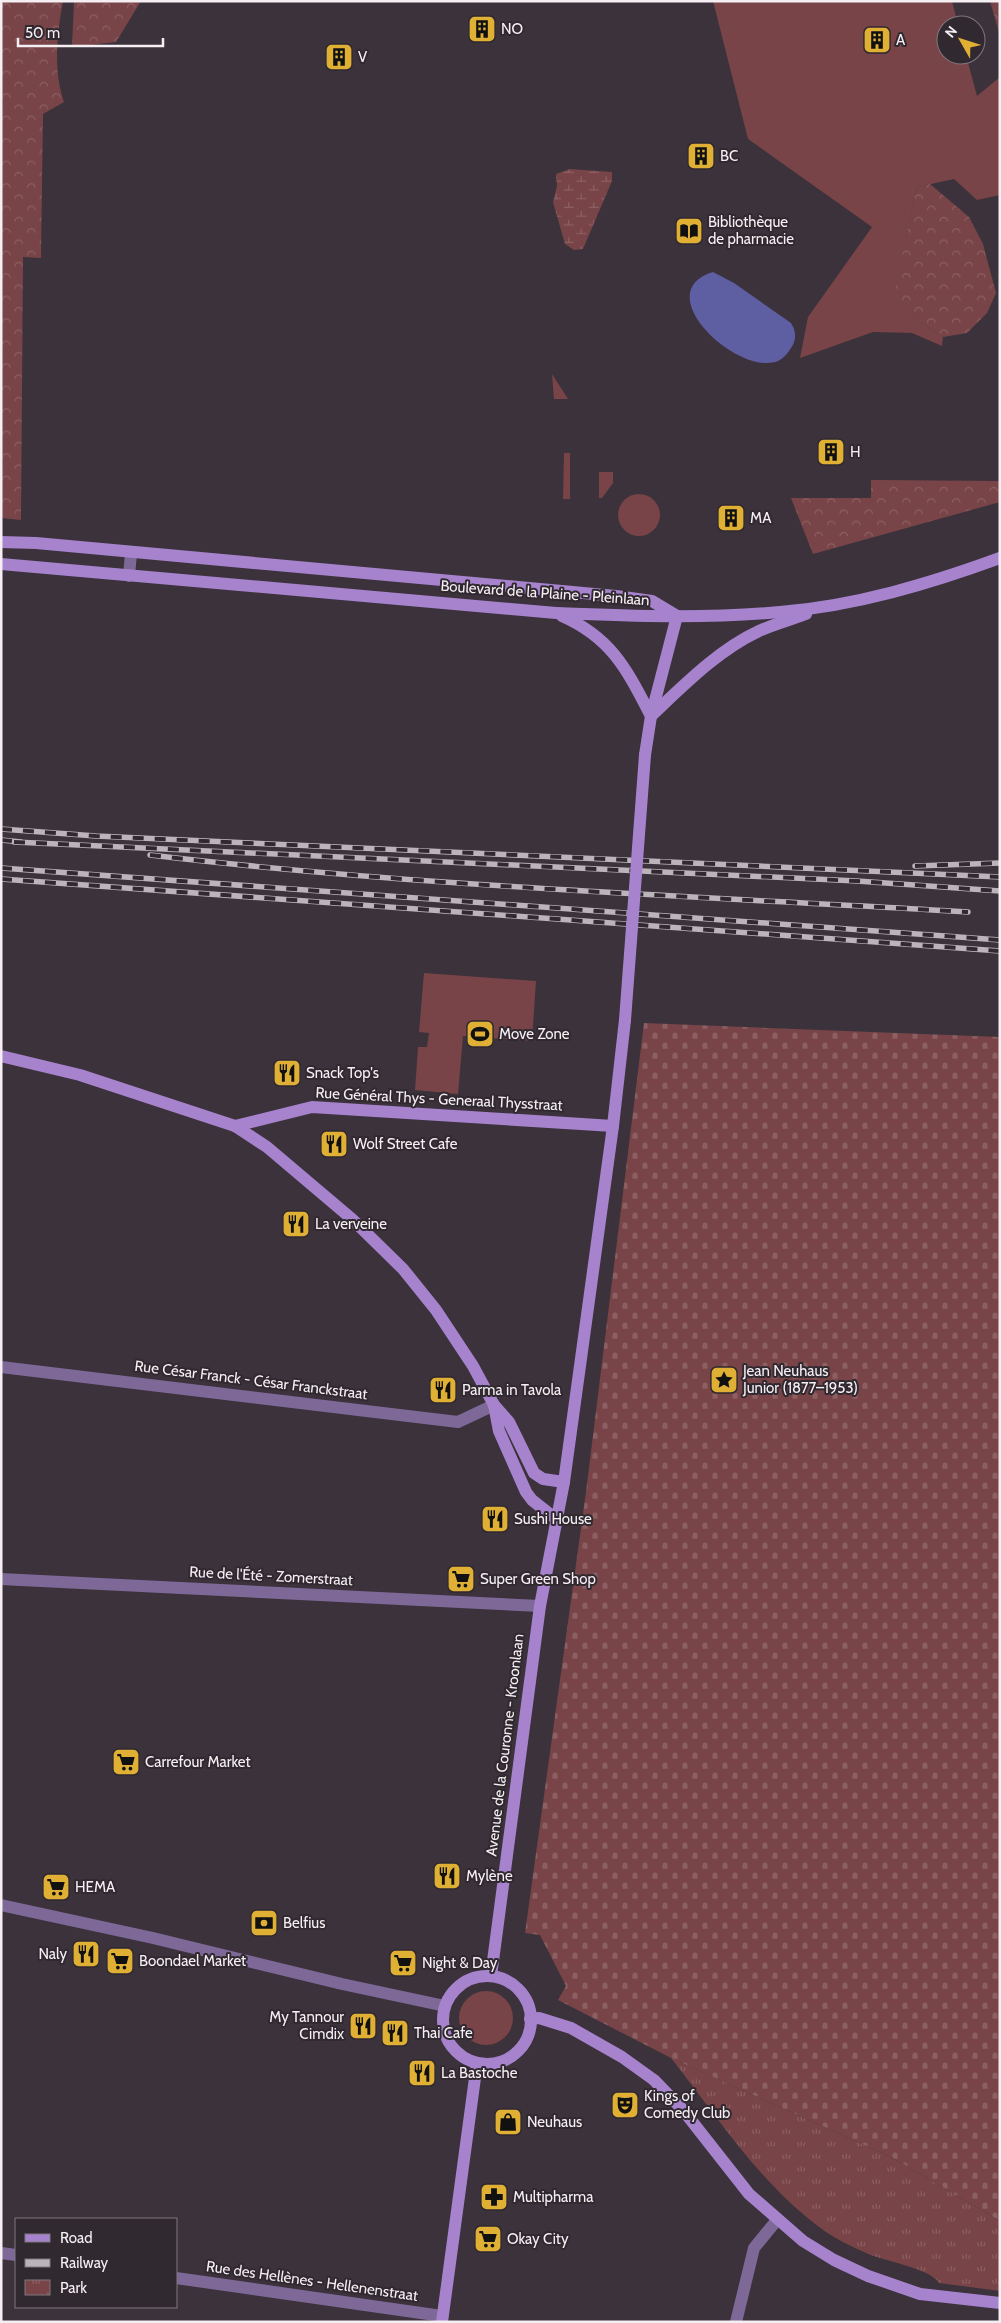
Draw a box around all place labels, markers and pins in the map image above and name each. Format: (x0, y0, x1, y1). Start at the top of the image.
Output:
building icon: NO (467, 14, 497, 44)
place label: NO (501, 20, 523, 38)
building icon: A (862, 25, 892, 55)
place label: A (896, 31, 906, 49)
building icon: V (324, 42, 354, 72)
place label: V (358, 48, 368, 66)
building icon: BC (686, 141, 716, 171)
place label: BC (720, 147, 738, 165)
place label: Bibliothèque de pharmacie (708, 213, 794, 248)
library icon: Bibliothèque de pharmacie (674, 216, 704, 246)
building icon: H (816, 437, 846, 467)
place label: H (850, 443, 861, 461)
building icon: MA (716, 503, 746, 533)
place label: MA (750, 509, 772, 527)
sports icon: Move Zone (465, 1019, 495, 1049)
place label: Move Zone (499, 1025, 570, 1043)
restaurant icon: Snack Top's (272, 1058, 302, 1088)
place label: Snack Top's (306, 1064, 379, 1082)
restaurant icon: Wolf Street Cafe (319, 1129, 349, 1159)
place label: Wolf Street Cafe (353, 1135, 458, 1153)
restaurant icon: La verveine (281, 1209, 311, 1239)
place label: La verveine (315, 1215, 387, 1233)
place label: Jean Neuhaus Junior (1877–1953) (742, 1362, 858, 1397)
place icon: Jean Neuhaus Junior (1877–1953) (709, 1365, 739, 1395)
restaurant icon: Parma in Tavola (428, 1375, 458, 1405)
place label: Parma in Tavola (462, 1381, 562, 1399)
restaurant icon: Sushi House (480, 1504, 510, 1534)
place label: Sushi House (514, 1510, 592, 1528)
supermarket icon: Super Green Shop (446, 1564, 476, 1594)
place label: Super Green Shop (480, 1570, 596, 1588)
supermarket icon: Carrefour Market (111, 1747, 141, 1777)
place label: Carrefour Market (145, 1753, 251, 1771)
restaurant icon: Mylène (432, 1861, 462, 1891)
place label: Mylène (466, 1867, 513, 1885)
supermarket icon: HEMA (41, 1872, 71, 1902)
place label: HEMA (75, 1878, 116, 1896)
bank icon: Belfius (249, 1908, 279, 1938)
place label: Belfius (283, 1914, 325, 1932)
restaurant icon: Naly (71, 1939, 101, 1969)
place label: Naly (38, 1945, 67, 1963)
supermarket icon: Boondael Market (105, 1946, 135, 1976)
supermarket icon: Night & Day (388, 1948, 418, 1978)
place label: Boondael Market (139, 1952, 246, 1970)
place label: Night & Day (422, 1954, 498, 1972)
place label: My Tannour Cimdix (269, 2008, 344, 2043)
restaurant icon: My Tannour Cimdix (348, 2011, 378, 2041)
restaurant icon: Thai Cafe (380, 2018, 410, 2048)
place label: Thai Cafe (414, 2024, 473, 2042)
restaurant icon: La Bastoche (407, 2058, 437, 2088)
place label: La Bastoche (441, 2064, 518, 2082)
place label: Kings of Comedy Club (644, 2087, 730, 2122)
theatre icon: Kings of Comedy Club (610, 2090, 640, 2120)
shop icon: Neuhaus (493, 2107, 523, 2137)
place label: Neuhaus (527, 2113, 582, 2131)
pharmacy icon: Multipharma (479, 2182, 509, 2212)
place label: Multipharma (513, 2188, 594, 2206)
supermarket icon: Okay City (473, 2224, 503, 2254)
place label: Okay City (507, 2230, 569, 2248)

